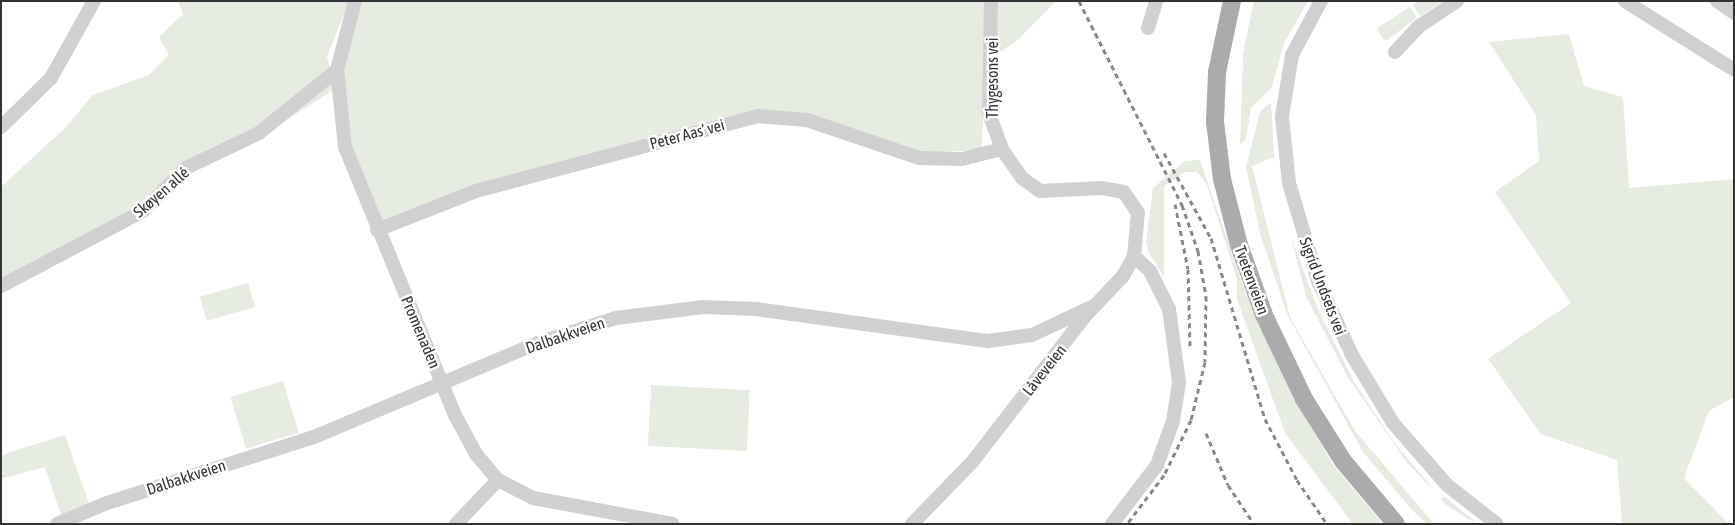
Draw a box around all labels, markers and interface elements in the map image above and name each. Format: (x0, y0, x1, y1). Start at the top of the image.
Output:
street label: Thygesons vei (982, 37, 1002, 119)
street label: Peter Aas’ vei (647, 115, 727, 153)
street label: Skøyen allé (129, 163, 193, 221)
street label: Sigrid Undsets vei (1296, 234, 1350, 338)
street label: Tvetenveien (1231, 243, 1273, 317)
street label: Promenaden (397, 293, 445, 371)
street label: Dalbakkveien (523, 313, 607, 357)
street label: Låveveien (1018, 341, 1070, 399)
street label: Dalbakkveien (144, 455, 228, 499)

